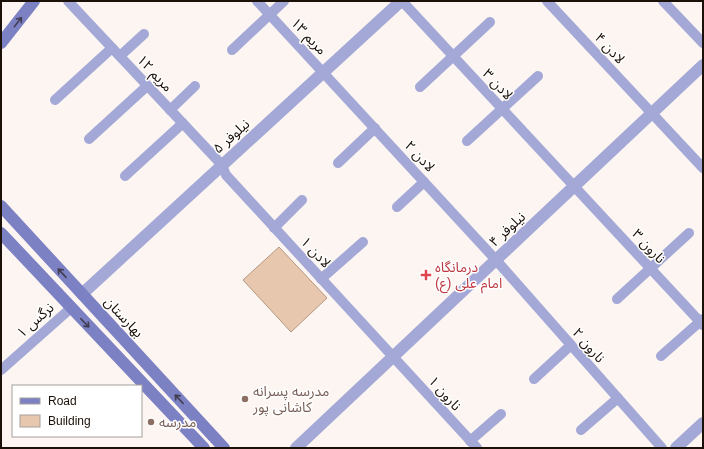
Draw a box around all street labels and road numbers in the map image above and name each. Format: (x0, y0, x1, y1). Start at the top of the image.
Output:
street label: مریم ۱۳ (286, 14, 330, 60)
street label: لادن ۴ (591, 29, 628, 67)
street label: مریم ۱۲ (132, 51, 176, 97)
street label: لادن ۳ (479, 65, 516, 103)
street label: نیلوفر ۵ (209, 115, 253, 157)
street label: لادن ۲ (401, 137, 438, 175)
street label: نیلوفر ۴ (486, 208, 529, 250)
street label: نارون ۳ (629, 226, 669, 267)
street label: لادن ۱ (297, 233, 334, 271)
street label: بهارستان (101, 293, 147, 341)
street label: نرگس ۱ (13, 299, 58, 341)
street label: نارون ۲ (569, 324, 609, 366)
street label: نارون ۱ (425, 373, 465, 414)

